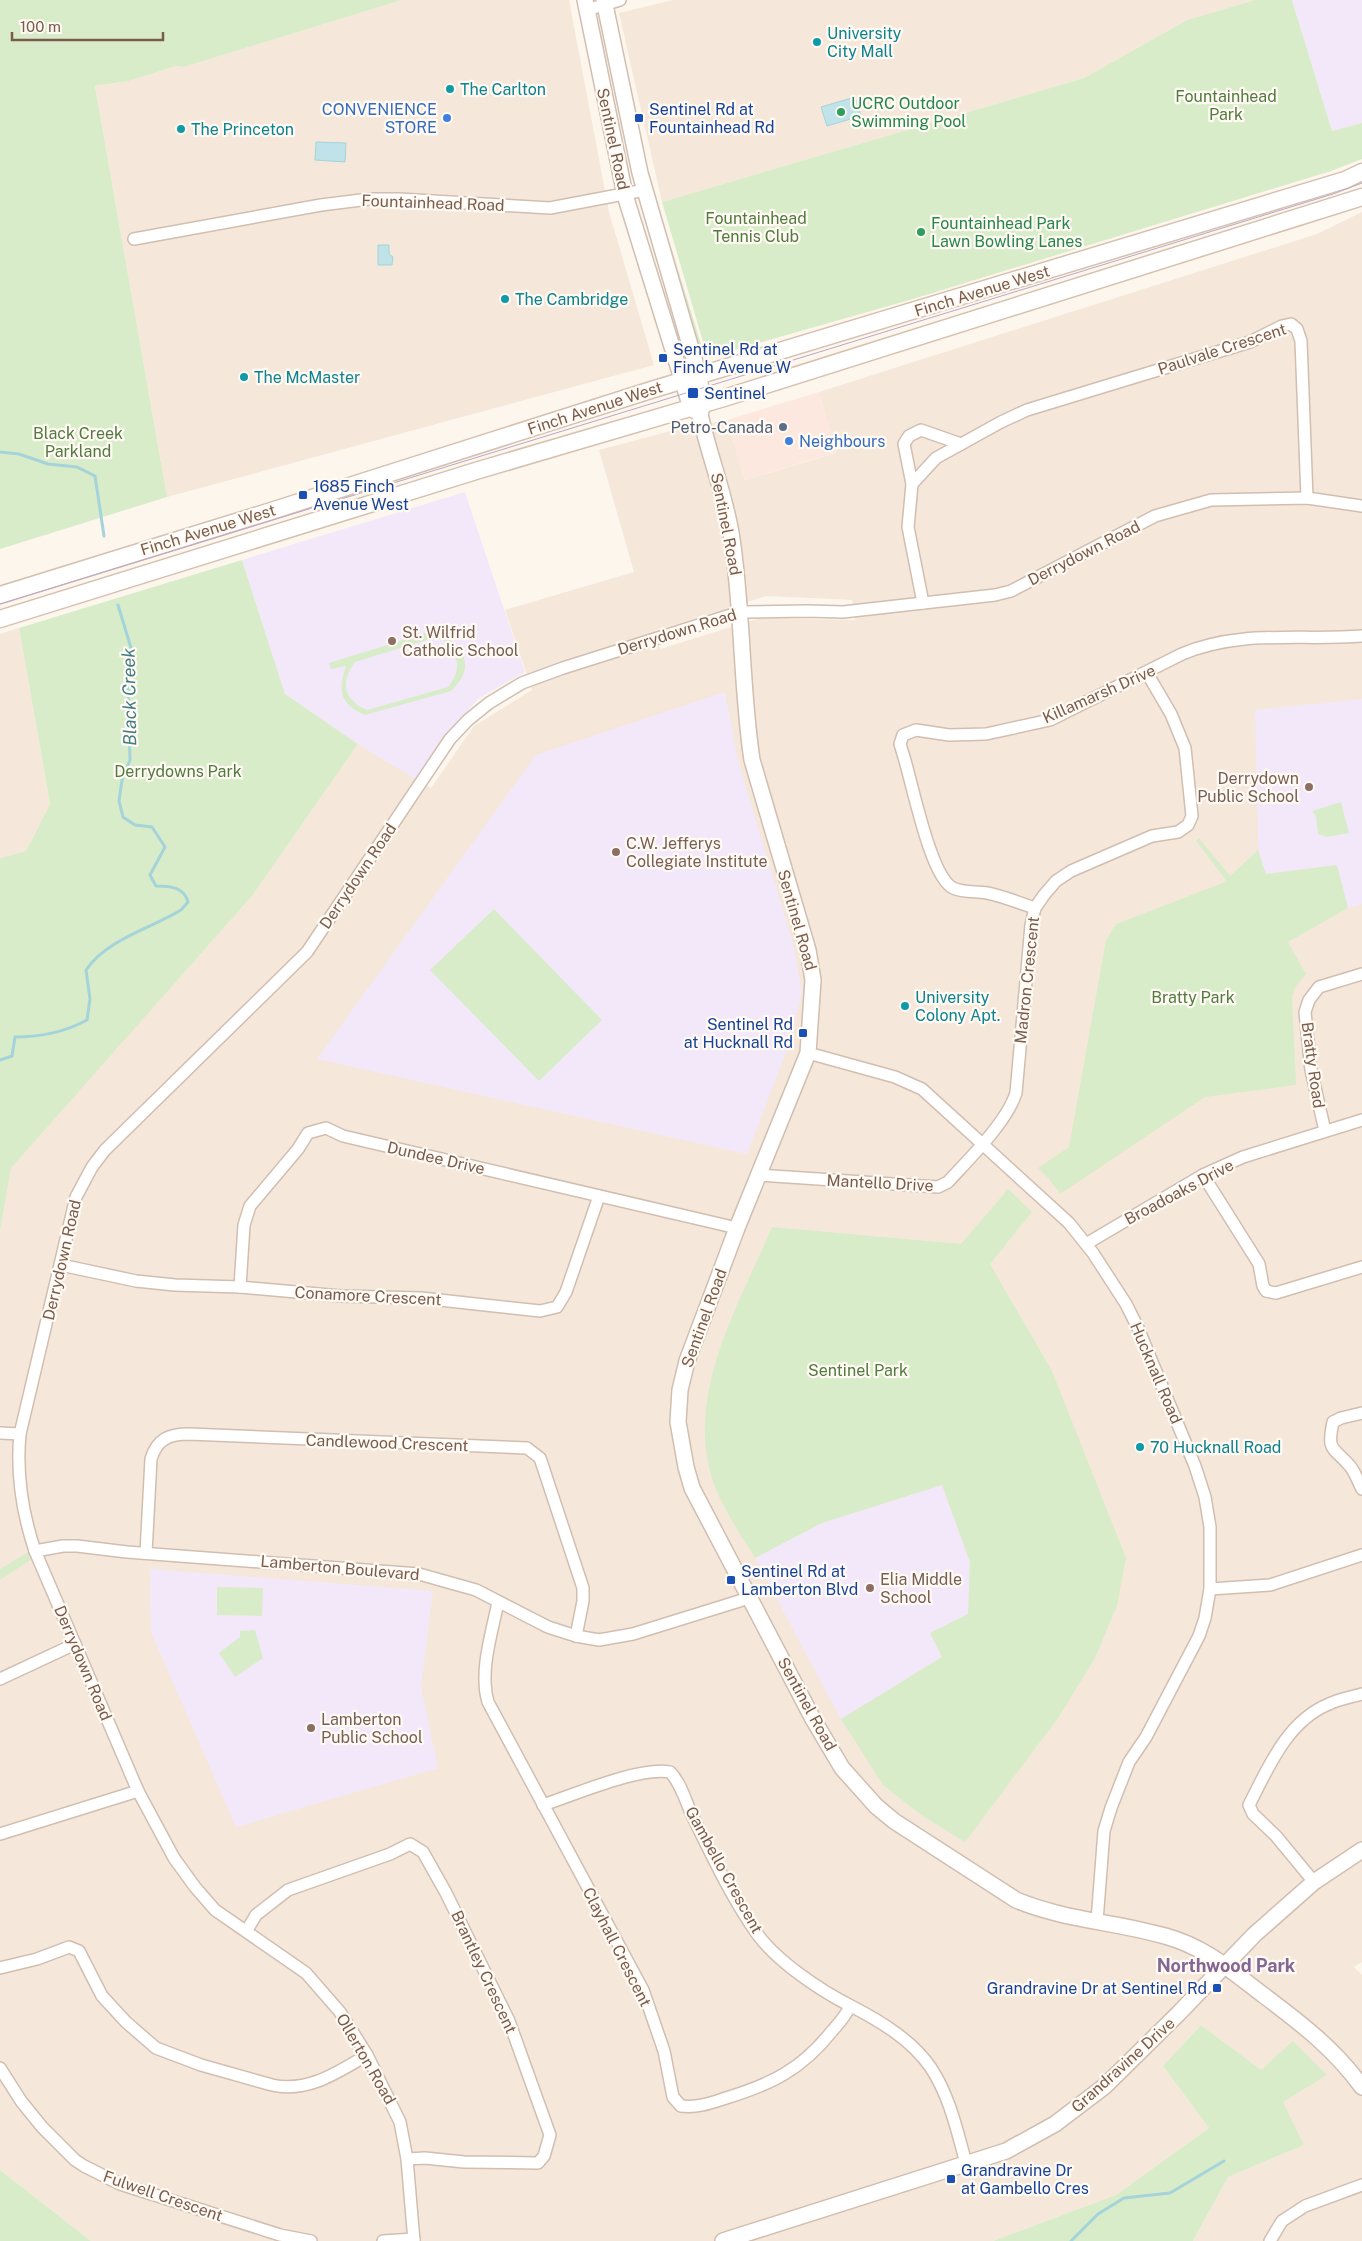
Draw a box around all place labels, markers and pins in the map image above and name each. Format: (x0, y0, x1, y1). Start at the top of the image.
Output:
place label: University City Mall (827, 24, 902, 61)
marker: University City Mall (811, 36, 823, 48)
place label: The Carlton (460, 80, 546, 99)
marker: The Carlton (444, 83, 456, 95)
place label: UCRC Outdoor Swimming Pool (851, 94, 966, 131)
place label: CONVENIENCE STORE (322, 100, 437, 137)
place label: Sentinel Rd at Fountainhead Rd (649, 100, 774, 137)
marker: UCRC Outdoor Swimming Pool (835, 106, 847, 118)
marker: CONVENIENCE STORE (441, 112, 453, 124)
marker: Sentinel Rd at Fountainhead Rd (633, 112, 645, 124)
place label: The Princeton (191, 120, 294, 139)
marker: The Princeton (175, 123, 187, 135)
place label: Fountainhead Park Lawn Bowling Lanes (931, 214, 1082, 251)
marker: Fountainhead Park Lawn Bowling Lanes (915, 226, 927, 238)
place label: The Cambridge (515, 290, 628, 309)
marker: The Cambridge (499, 293, 511, 305)
place label: Sentinel Rd at Finch Avenue W (673, 340, 791, 377)
marker: Sentinel Rd at Finch Avenue W (657, 352, 669, 364)
place label: The McMaster (254, 368, 360, 387)
marker: The McMaster (238, 371, 250, 383)
place label: Sentinel (704, 384, 766, 403)
marker: Sentinel (686, 386, 700, 400)
place label: Petro-Canada (670, 418, 773, 437)
marker: Petro-Canada (777, 421, 789, 433)
place label: Neighbours (799, 432, 885, 451)
marker: Neighbours (783, 435, 795, 447)
place label: 1685 Finch Avenue West (313, 477, 409, 514)
marker: 1685 Finch Avenue West (297, 489, 309, 501)
place label: St. Wilfrid Catholic School (402, 623, 519, 660)
marker: St. Wilfrid Catholic School (386, 635, 398, 647)
place label: Derrydown Public School (1197, 769, 1299, 806)
marker: Derrydown Public School (1303, 781, 1315, 793)
place label: C.W. Jefferys Collegiate Institute (626, 834, 768, 871)
marker: C.W. Jefferys Collegiate Institute (610, 846, 622, 858)
place label: University Colony Apt. (915, 988, 1000, 1025)
marker: University Colony Apt. (899, 1000, 911, 1012)
place label: Sentinel Rd at Hucknall Rd (684, 1015, 793, 1052)
marker: Sentinel Rd at Hucknall Rd (797, 1027, 809, 1039)
place label: 70 Hucknall Road (1150, 1438, 1281, 1457)
marker: 70 Hucknall Road (1134, 1441, 1146, 1453)
place label: Sentinel Rd at Lamberton Blvd (741, 1562, 858, 1599)
place label: Elia Middle School (880, 1570, 962, 1607)
marker: Sentinel Rd at Lamberton Blvd (725, 1574, 737, 1586)
marker: Elia Middle School (864, 1582, 876, 1594)
place label: Lamberton Public School (321, 1710, 423, 1747)
marker: Lamberton Public School (305, 1722, 317, 1734)
place label: Grandravine Dr at Sentinel Rd (987, 1979, 1207, 1998)
marker: Grandravine Dr at Sentinel Rd (1211, 1982, 1223, 1994)
place label: Grandravine Dr at Gambello Cres (961, 2161, 1089, 2198)
marker: Grandravine Dr at Gambello Cres (945, 2173, 957, 2185)

